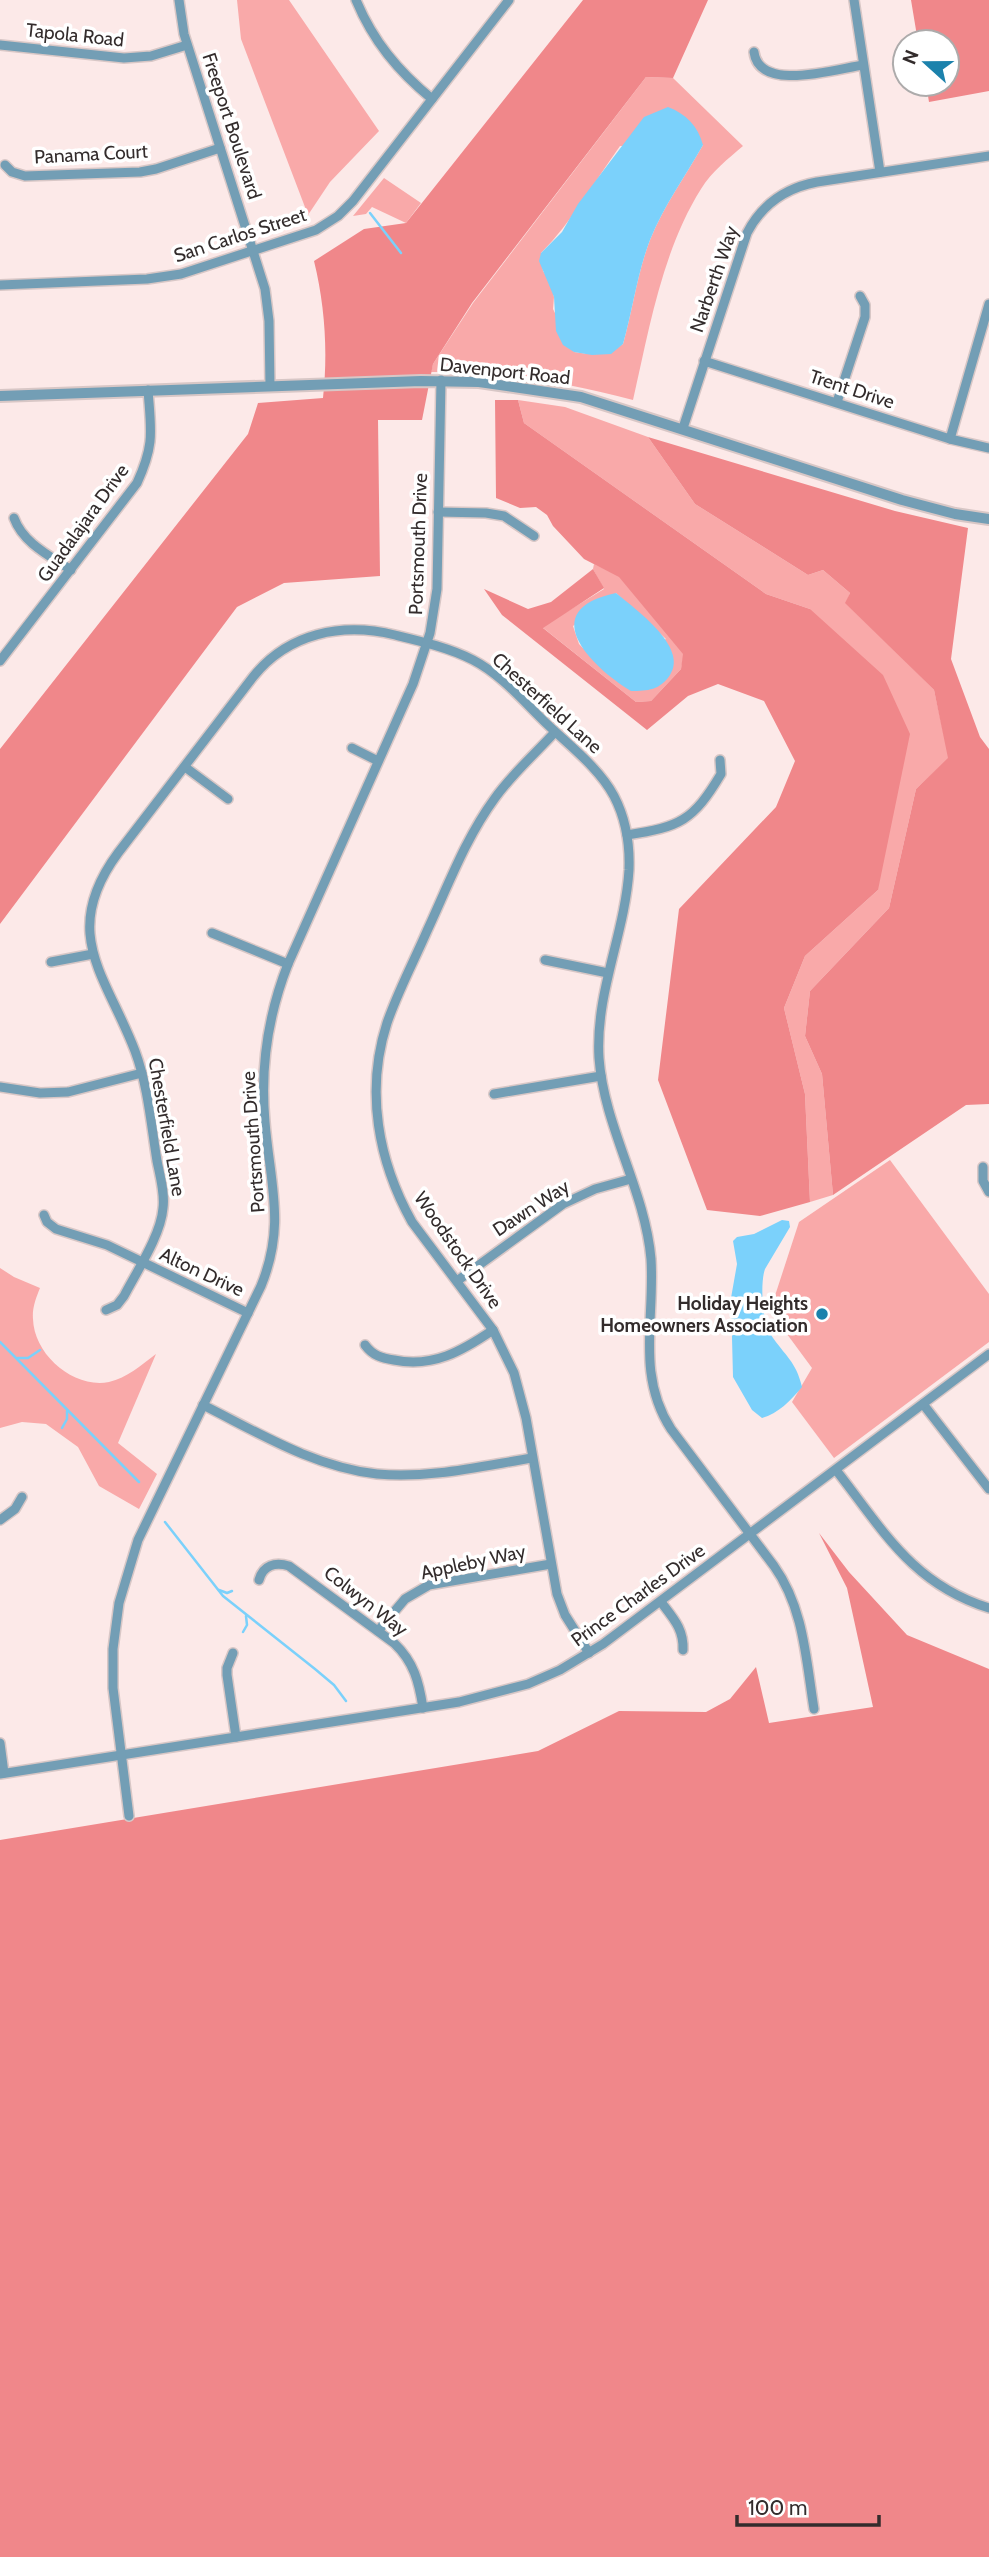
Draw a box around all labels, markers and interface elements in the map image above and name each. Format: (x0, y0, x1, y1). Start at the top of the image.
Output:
street label: Tapola Road (25, 18, 125, 52)
north arrow (891, 28, 961, 98)
text: N (897, 47, 924, 67)
street label: Freeport Boulevard (198, 50, 266, 202)
street label: Panama Court (34, 140, 149, 168)
street label: San Carlos Street (171, 203, 310, 267)
street label: Narberth Way (685, 222, 743, 335)
street label: Davenport Road (439, 353, 571, 389)
street label: Trent Drive (807, 365, 898, 414)
street label: Guadalajara Drive (33, 459, 134, 586)
street label: Portsmouth Drive (404, 472, 432, 615)
street label: Chesterfield Lane (487, 648, 607, 759)
street label: Chesterfield Lane (144, 1056, 191, 1198)
street label: Portsmouth Drive (237, 1070, 269, 1214)
street label: Dawn Way (488, 1175, 574, 1241)
street label: Woodstock Drive (409, 1187, 507, 1313)
street label: Alton Drive (156, 1243, 248, 1302)
place label: Holiday Heights Homeowners Association (600, 1292, 808, 1337)
marker: Holiday Heights Homeowners Association (814, 1306, 830, 1322)
street label: Prince Charles Drive (567, 1539, 710, 1651)
street label: Appleby Way (418, 1540, 528, 1584)
street label: Colwyn Way (319, 1561, 413, 1641)
scale bar (737, 2484, 879, 2528)
text: 100 m (748, 2495, 807, 2520)

